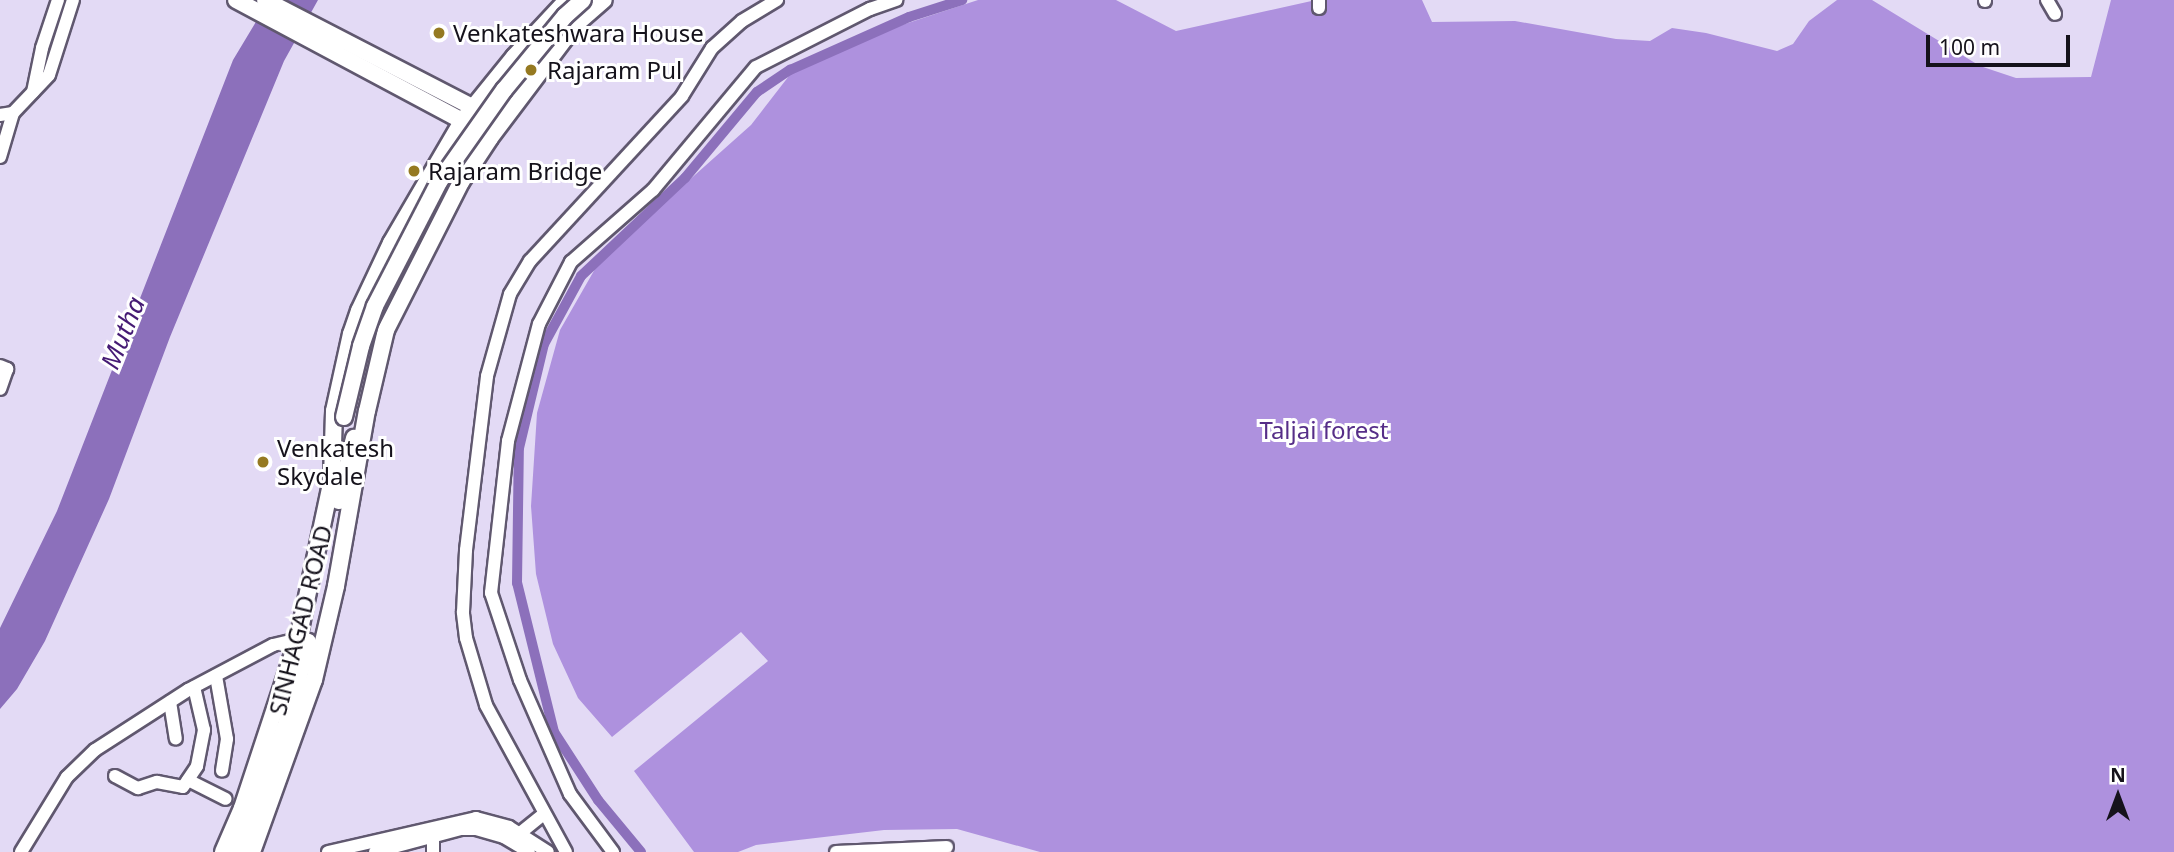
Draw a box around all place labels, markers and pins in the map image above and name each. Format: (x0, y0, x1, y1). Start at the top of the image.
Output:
place label: Venkateshwara House (453, 19, 704, 47)
marker: Venkateshwara House (431, 25, 447, 41)
place label: Rajaram Pul (547, 56, 682, 84)
marker: Rajaram Pul (521, 60, 541, 80)
place label: Rajaram Bridge (428, 157, 602, 185)
marker: Rajaram Bridge (406, 163, 422, 179)
place label: Venkatesh Skydale (277, 434, 394, 490)
marker: Venkatesh Skydale (255, 454, 271, 470)

